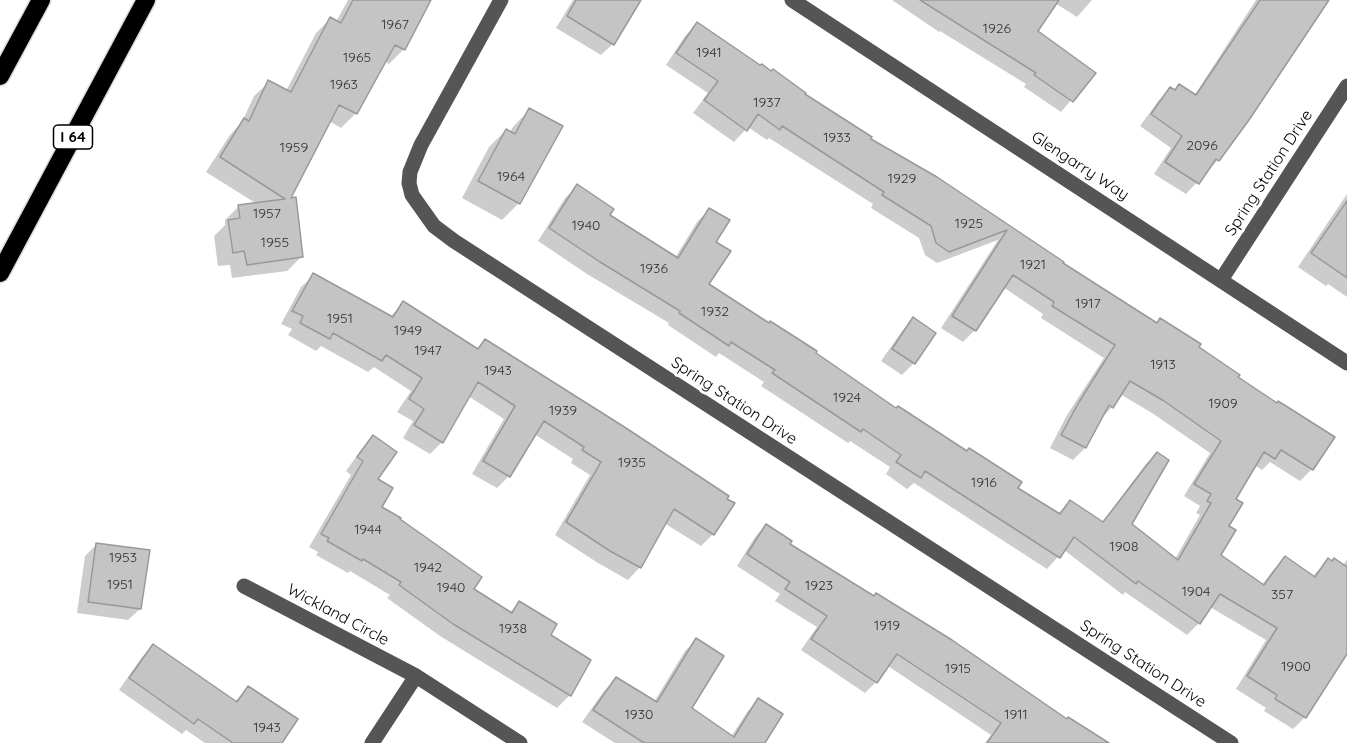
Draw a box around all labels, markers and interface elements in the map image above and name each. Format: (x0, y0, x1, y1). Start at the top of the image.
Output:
house number: 1967 (381, 17, 409, 33)
house number: 1926 (983, 21, 1011, 37)
house number: 1941 (696, 45, 722, 61)
house number: 1965 (343, 50, 371, 66)
house number: 1963 (330, 77, 358, 93)
house number: 1937 (753, 95, 781, 111)
street label: Spring Station Drive (1221, 106, 1317, 240)
road number: I 64 (54, 125, 92, 149)
street label: Glengarry Way (1028, 127, 1132, 205)
house number: 1933 (823, 130, 851, 146)
house number: 2096 (1186, 138, 1218, 154)
house number: 1959 (280, 140, 308, 156)
house number: 1964 (497, 169, 525, 185)
house number: 1929 (888, 171, 916, 187)
house number: 1957 (253, 206, 281, 222)
house number: 1925 (955, 216, 983, 232)
house number: 1940 (572, 218, 600, 234)
house number: 1955 (261, 235, 289, 251)
house number: 1921 (1020, 257, 1046, 273)
house number: 1936 (640, 261, 668, 277)
house number: 1917 (1075, 296, 1101, 312)
house number: 1932 (701, 304, 729, 320)
house number: 1951 (327, 311, 353, 327)
house number: 1949 (394, 323, 422, 339)
house number: 1947 (414, 343, 442, 359)
street label: Spring Station Drive (667, 353, 801, 449)
house number: 1913 (1150, 357, 1176, 373)
house number: 1943 (484, 363, 512, 379)
house number: 1924 (833, 390, 861, 406)
house number: 1909 (1208, 396, 1238, 412)
house number: 1939 (549, 403, 577, 419)
house number: 1935 (618, 455, 646, 471)
house number: 1916 (971, 475, 997, 491)
house number: 1944 (354, 522, 382, 538)
house number: 1908 (1110, 539, 1138, 555)
house number: 1953 (109, 550, 137, 566)
house number: 1942 (414, 560, 442, 576)
house number: 1951 (107, 577, 133, 593)
house number: 1923 (805, 578, 833, 594)
street label: Wickland Circle (284, 580, 392, 650)
house number: 1940 (437, 580, 465, 596)
house number: 1904 (1182, 584, 1210, 600)
house number: 357 (1271, 587, 1293, 603)
street label: Spring Station Drive (1076, 616, 1210, 712)
house number: 1919 (874, 618, 900, 634)
house number: 1938 (499, 621, 527, 637)
house number: 1900 (1281, 659, 1311, 675)
house number: 1915 (945, 661, 971, 677)
house number: 1930 (625, 707, 653, 723)
house number: 1911 (1004, 707, 1028, 723)
house number: 1943 (253, 720, 281, 736)

